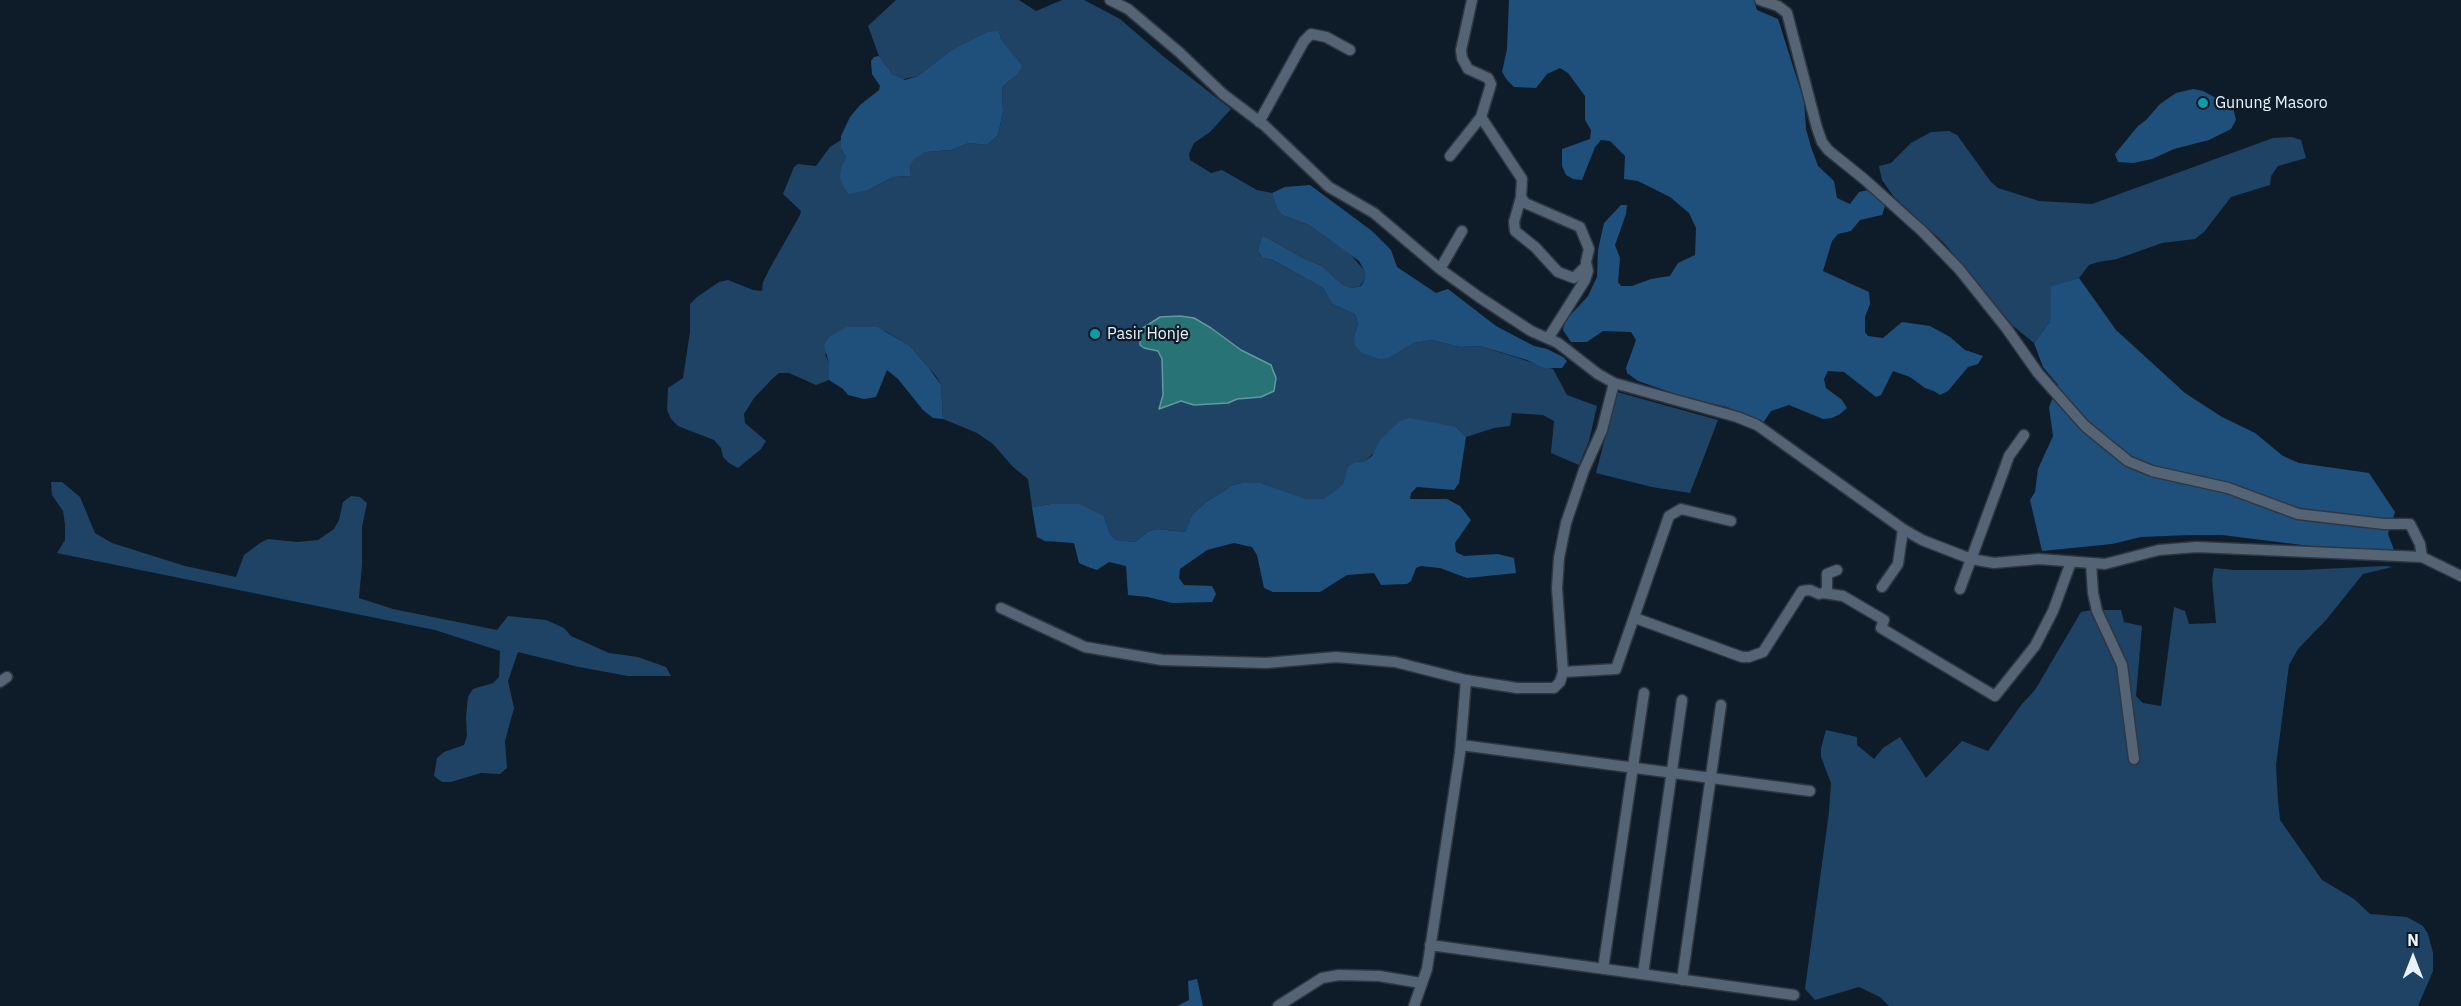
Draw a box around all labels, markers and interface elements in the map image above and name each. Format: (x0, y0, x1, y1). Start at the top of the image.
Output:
place label: Gunung Masoro (2215, 93, 2328, 113)
marker: Gunung Masoro (2196, 96, 2210, 110)
place label: Pasir Honje (1107, 324, 1189, 344)
marker: Pasir Honje (1088, 327, 1102, 341)
north arrow (2383, 928, 2443, 988)
text: N (2407, 930, 2419, 950)

